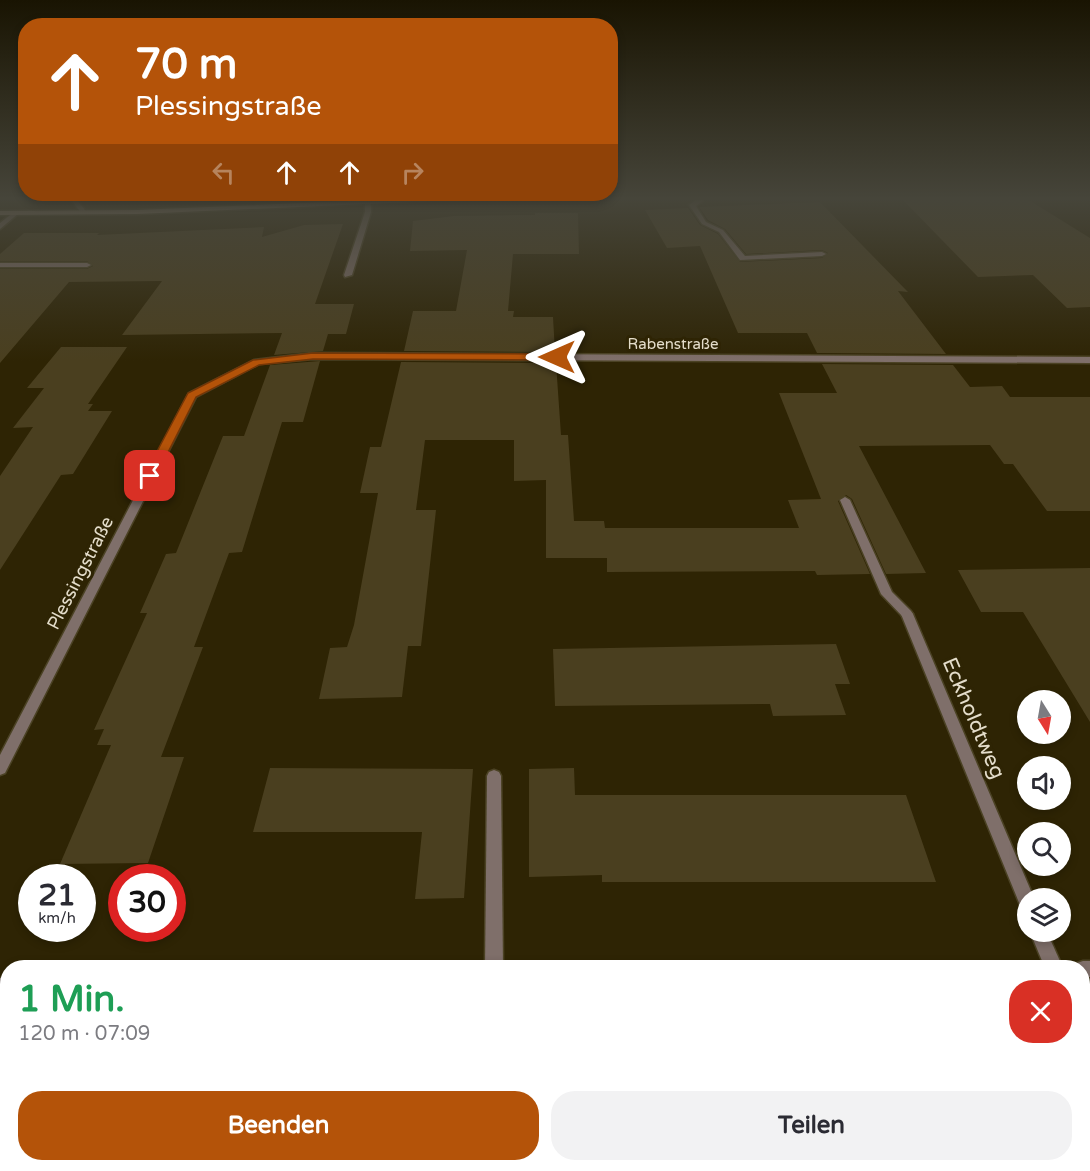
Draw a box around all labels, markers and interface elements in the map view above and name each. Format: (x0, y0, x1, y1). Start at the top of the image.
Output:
text: 70 m (135, 39, 237, 90)
icon: ahead (36, 42, 114, 120)
text: Plessingstraße (135, 90, 322, 123)
icon: left (207, 156, 240, 189)
icon: ahead (270, 156, 303, 189)
icon: ahead (333, 156, 366, 189)
icon: right (396, 156, 429, 189)
position arrow (525, 325, 589, 389)
street label: Rabenstraße (628, 335, 718, 353)
pin (124, 450, 175, 501)
icon: arrive (133, 459, 166, 492)
street label: Plessingstraße (42, 513, 118, 633)
street label: Eckholdtweg (937, 654, 1010, 783)
north arrow (1017, 690, 1071, 744)
map controls (1017, 690, 1071, 942)
button: sound (1017, 756, 1071, 810)
button: search (1017, 822, 1071, 876)
speed limit sign: 30 (108, 864, 186, 942)
text: 21 (38, 877, 76, 914)
button: layers (1017, 888, 1071, 942)
text: km/h (38, 909, 76, 927)
text: 1 Min. (18, 978, 125, 1021)
button: close (1009, 980, 1072, 1043)
text: 120 m · 07:09 (18, 1022, 150, 1046)
button: Beenden (18, 1091, 539, 1160)
button: Teilen (551, 1091, 1072, 1160)

